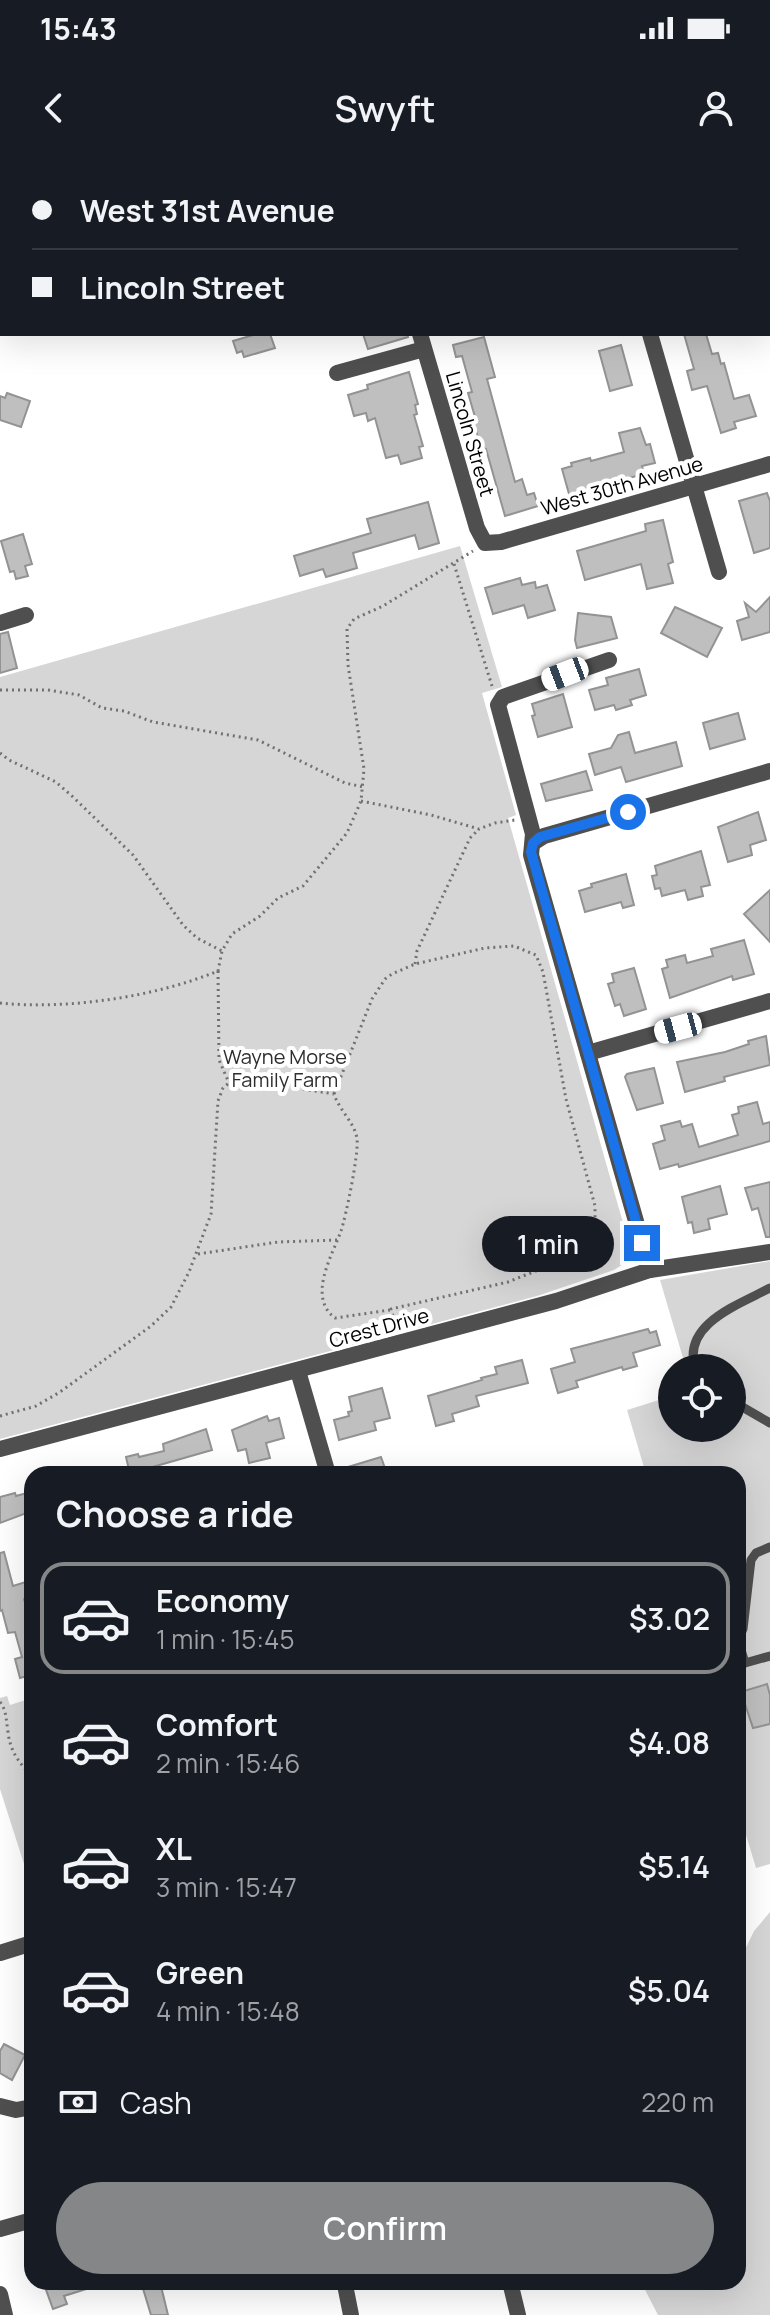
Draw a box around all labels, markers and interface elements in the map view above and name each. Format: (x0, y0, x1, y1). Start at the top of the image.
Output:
text: 15:43 (40, 8, 117, 49)
text: Swyft (334, 84, 436, 133)
icon: back (32, 86, 76, 130)
icon: person (694, 86, 738, 130)
text: West 31st Avenue (80, 190, 335, 231)
text: Lincoln Street (80, 267, 285, 308)
street label: Lincoln Street (440, 368, 501, 499)
street label: West 30th Avenue (538, 449, 706, 522)
car (538, 654, 592, 694)
route start (610, 794, 646, 830)
car (652, 1010, 704, 1046)
park label: Wayne Morse Family Farm (223, 1043, 347, 1093)
callout: 1 min (482, 1215, 614, 1271)
route end (624, 1225, 660, 1261)
text: 1 min (517, 1226, 579, 1262)
street label: Crest Drive (326, 1301, 432, 1354)
map controls (658, 1354, 746, 1442)
button: locate (658, 1354, 746, 1442)
text: Choose a ride (56, 1489, 294, 1538)
text: Economy (156, 1580, 289, 1621)
icon: car (60, 1582, 132, 1654)
text: $3.02 (629, 1598, 710, 1639)
text: 1 min · 15:45 (156, 1621, 294, 1657)
text: Comfort (156, 1704, 278, 1745)
icon: car (60, 1706, 132, 1778)
text: $4.08 (628, 1722, 710, 1763)
text: 2 min · 15:46 (156, 1745, 300, 1781)
text: XL (156, 1828, 192, 1869)
icon: car (60, 1830, 132, 1902)
text: $5.14 (638, 1846, 710, 1887)
text: 3 min · 15:47 (156, 1869, 297, 1905)
text: Green (156, 1952, 244, 1993)
icon: car (60, 1954, 132, 2026)
text: $5.04 (628, 1970, 710, 2011)
text: 4 min · 15:48 (156, 1993, 300, 2029)
icon: cash (56, 2080, 100, 2124)
text: Cash (120, 2082, 192, 2123)
text: 220 m (641, 2084, 714, 2120)
button: Confirm (56, 2182, 714, 2274)

